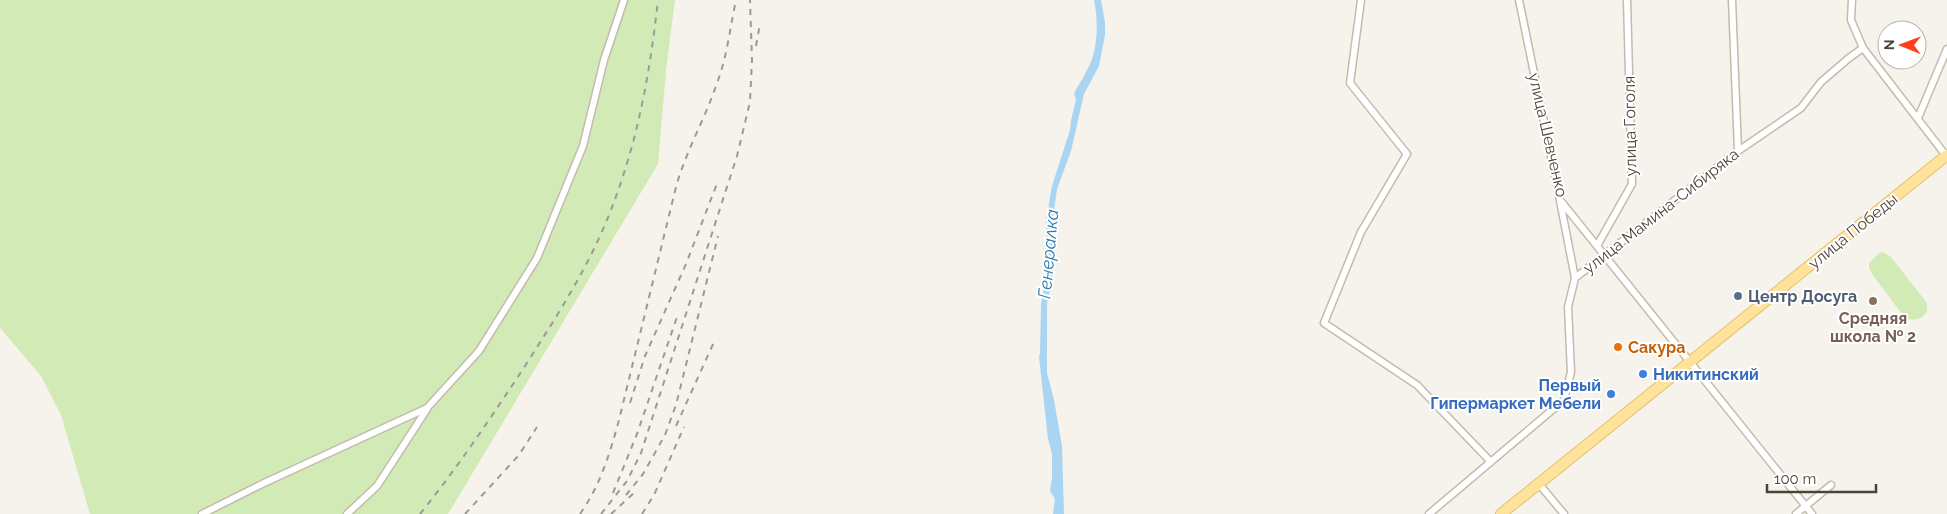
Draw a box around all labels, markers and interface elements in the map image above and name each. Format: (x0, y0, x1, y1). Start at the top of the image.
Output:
north arrow (1877, 20, 1927, 70)
text: N (1881, 39, 1897, 50)
street label: улица Шевченко (1524, 71, 1572, 199)
street label: улица Гоголя (1620, 76, 1640, 176)
street label: улица Мамина-Сибиряка (1579, 144, 1743, 278)
street label: улица Победы (1804, 189, 1902, 273)
water label: Генералка (1034, 208, 1062, 300)
place label: Центр Досуга (1748, 287, 1857, 306)
marker: Центр Досуга (1732, 290, 1744, 302)
marker: Средняя школа № 2 (1867, 295, 1879, 307)
place label: Средняя школа № 2 (1830, 309, 1916, 346)
place label: Сакура (1628, 338, 1685, 357)
marker: Сакура (1612, 341, 1624, 353)
place label: Никитинский (1653, 365, 1759, 384)
marker: Никитинский (1637, 368, 1649, 380)
place label: Первый Гипермаркет Мебели (1430, 376, 1601, 413)
marker: Первый Гипермаркет Мебели (1605, 388, 1617, 400)
scale bar (1767, 462, 1876, 494)
text: 100 m (1774, 470, 1816, 488)

